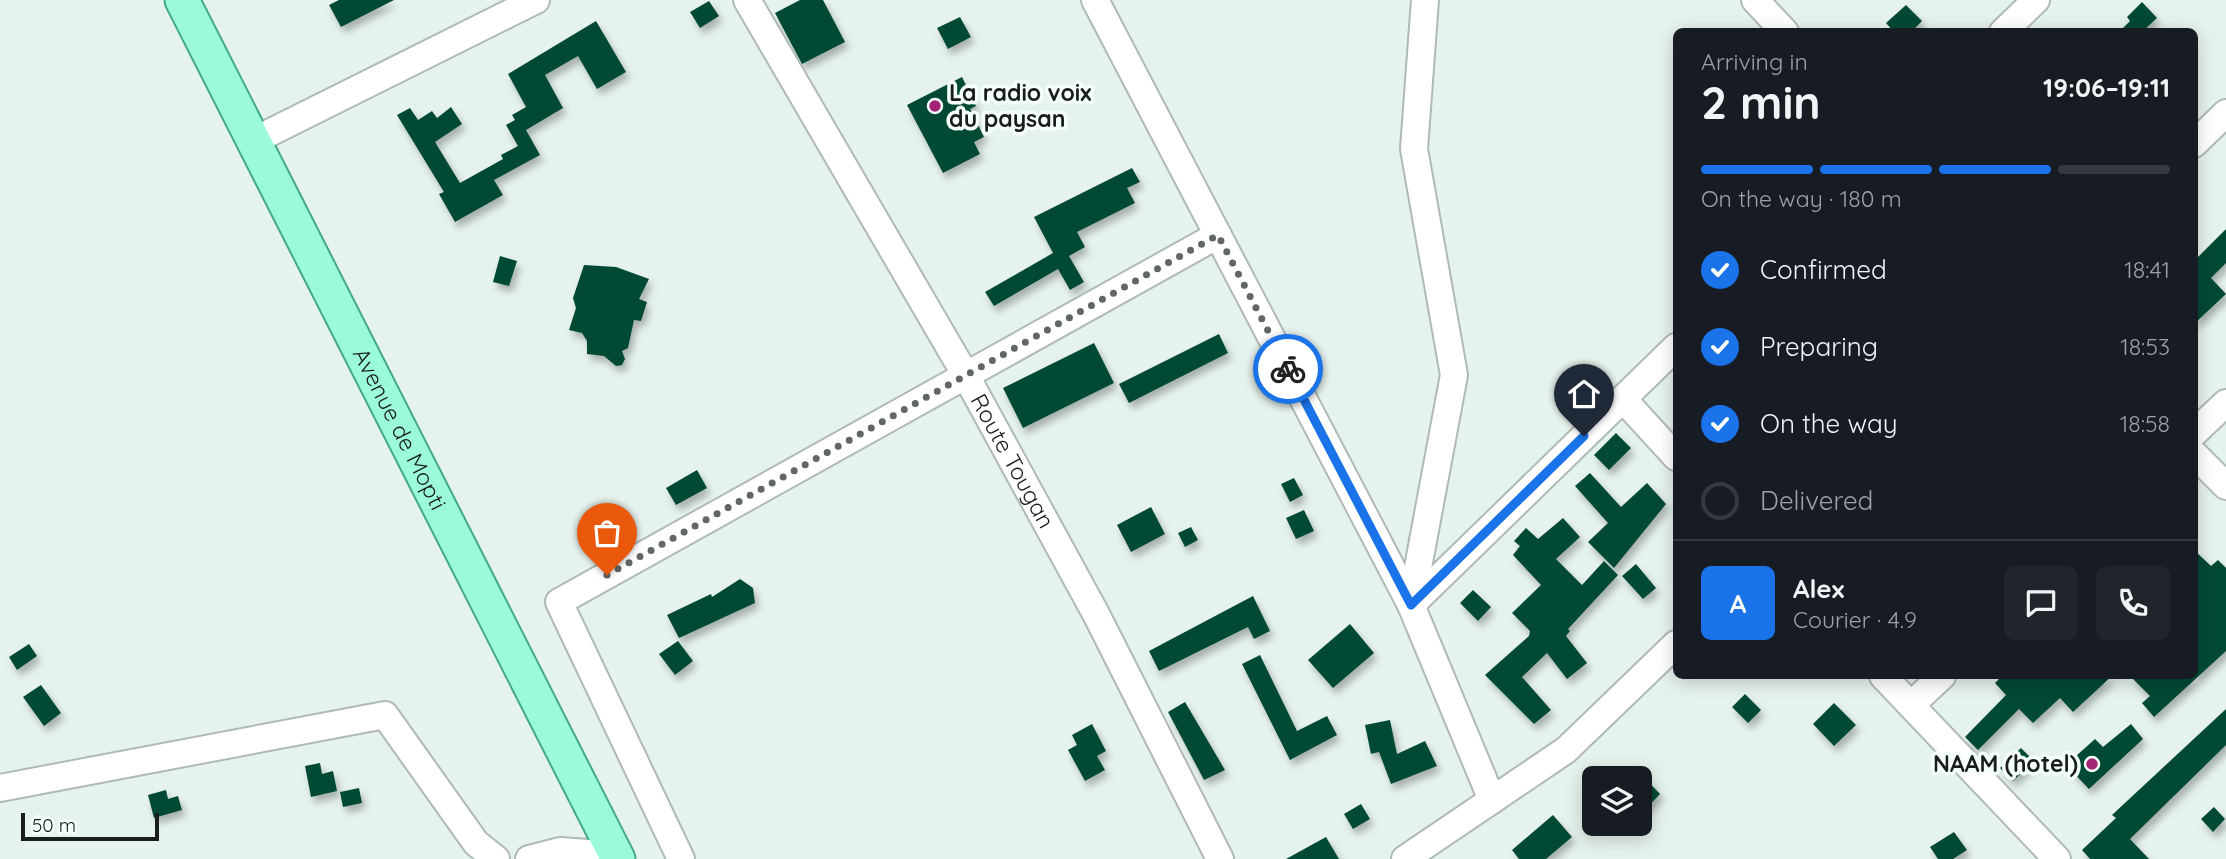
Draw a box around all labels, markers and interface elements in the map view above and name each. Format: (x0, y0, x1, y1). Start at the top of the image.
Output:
text: Arriving in (1701, 47, 1808, 76)
text: 19:06–19:11 (2043, 71, 2170, 104)
text: 2 min (1701, 73, 1821, 131)
place label: La radio voix du paysan (949, 78, 1091, 133)
marker: La radio voix du paysan (927, 98, 943, 114)
text: On the way · 180 m (1701, 184, 1902, 213)
icon: check (1701, 251, 1739, 289)
text: Confirmed (1760, 253, 1887, 286)
text: 18:41 (2124, 255, 2170, 284)
icon: check (1701, 328, 1739, 366)
text: Preparing (1760, 330, 1878, 363)
text: 18:53 (2120, 332, 2170, 361)
courier (1253, 334, 1323, 404)
street label: Avenue de Mopti (347, 343, 453, 515)
icon: bike (1269, 350, 1307, 388)
pin (1554, 364, 1614, 436)
icon: home (1565, 375, 1603, 413)
street label: Route Tougan (965, 389, 1061, 533)
icon: check (1701, 405, 1739, 443)
text: On the way (1760, 407, 1898, 440)
text: 18:58 (2120, 409, 2170, 438)
text: Delivered (1760, 484, 1873, 517)
pin (577, 503, 637, 575)
icon: bag (588, 514, 626, 552)
button: chat (2004, 566, 2078, 640)
button: phone (2096, 566, 2170, 640)
text: Alex (1793, 572, 1844, 605)
text: A (1730, 587, 1746, 620)
text: Courier · 4.9 (1793, 605, 1917, 634)
place label: NAAM (hotel) (1933, 749, 2078, 778)
marker: NAAM (hotel) (2084, 756, 2100, 772)
map controls (1582, 766, 1652, 836)
button: layers (1582, 766, 1652, 836)
scale bar (21, 810, 159, 842)
text: 50 m (32, 813, 76, 837)

